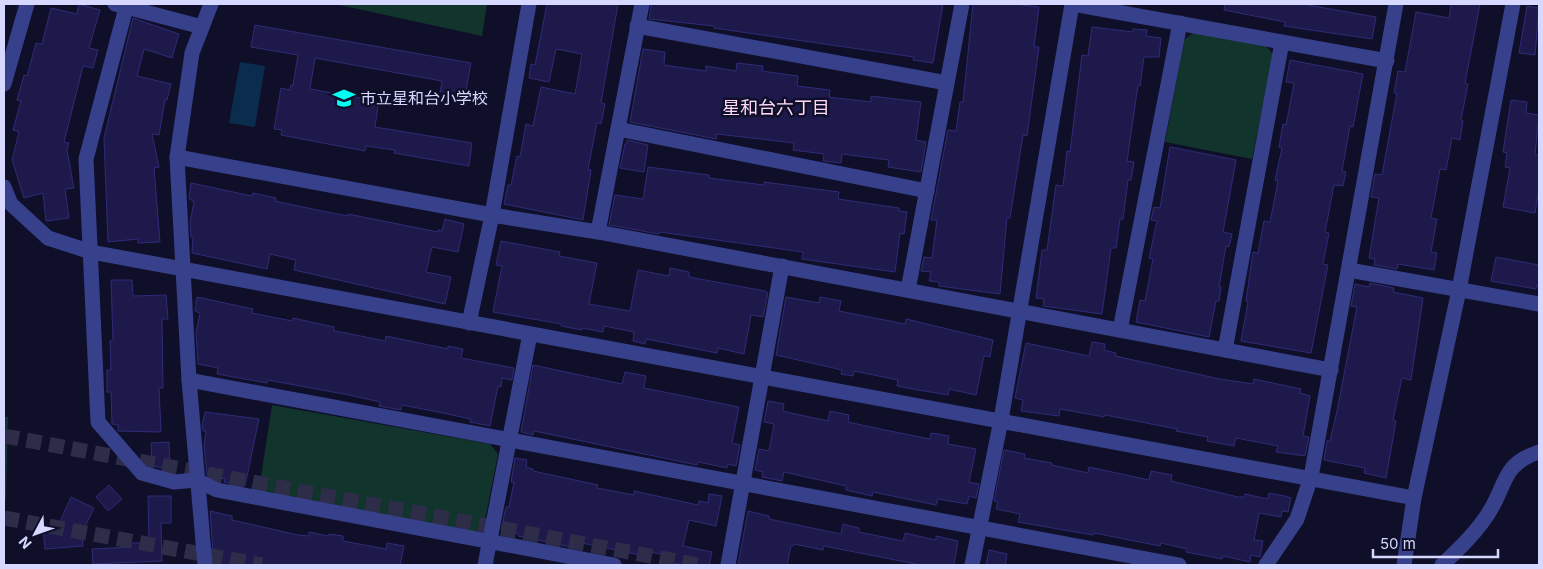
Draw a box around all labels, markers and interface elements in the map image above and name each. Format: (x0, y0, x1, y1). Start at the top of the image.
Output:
school or university icon: 市立星和台小学校 (331, 85, 357, 111)
place label: 市立星和台小学校 (360, 88, 488, 108)
district label: 星和台六丁目 (722, 97, 830, 118)
north arrow (10, 509, 60, 559)
scale bar (1373, 526, 1498, 558)
text: N (15, 533, 35, 552)
text: 50 m (1380, 534, 1416, 553)

